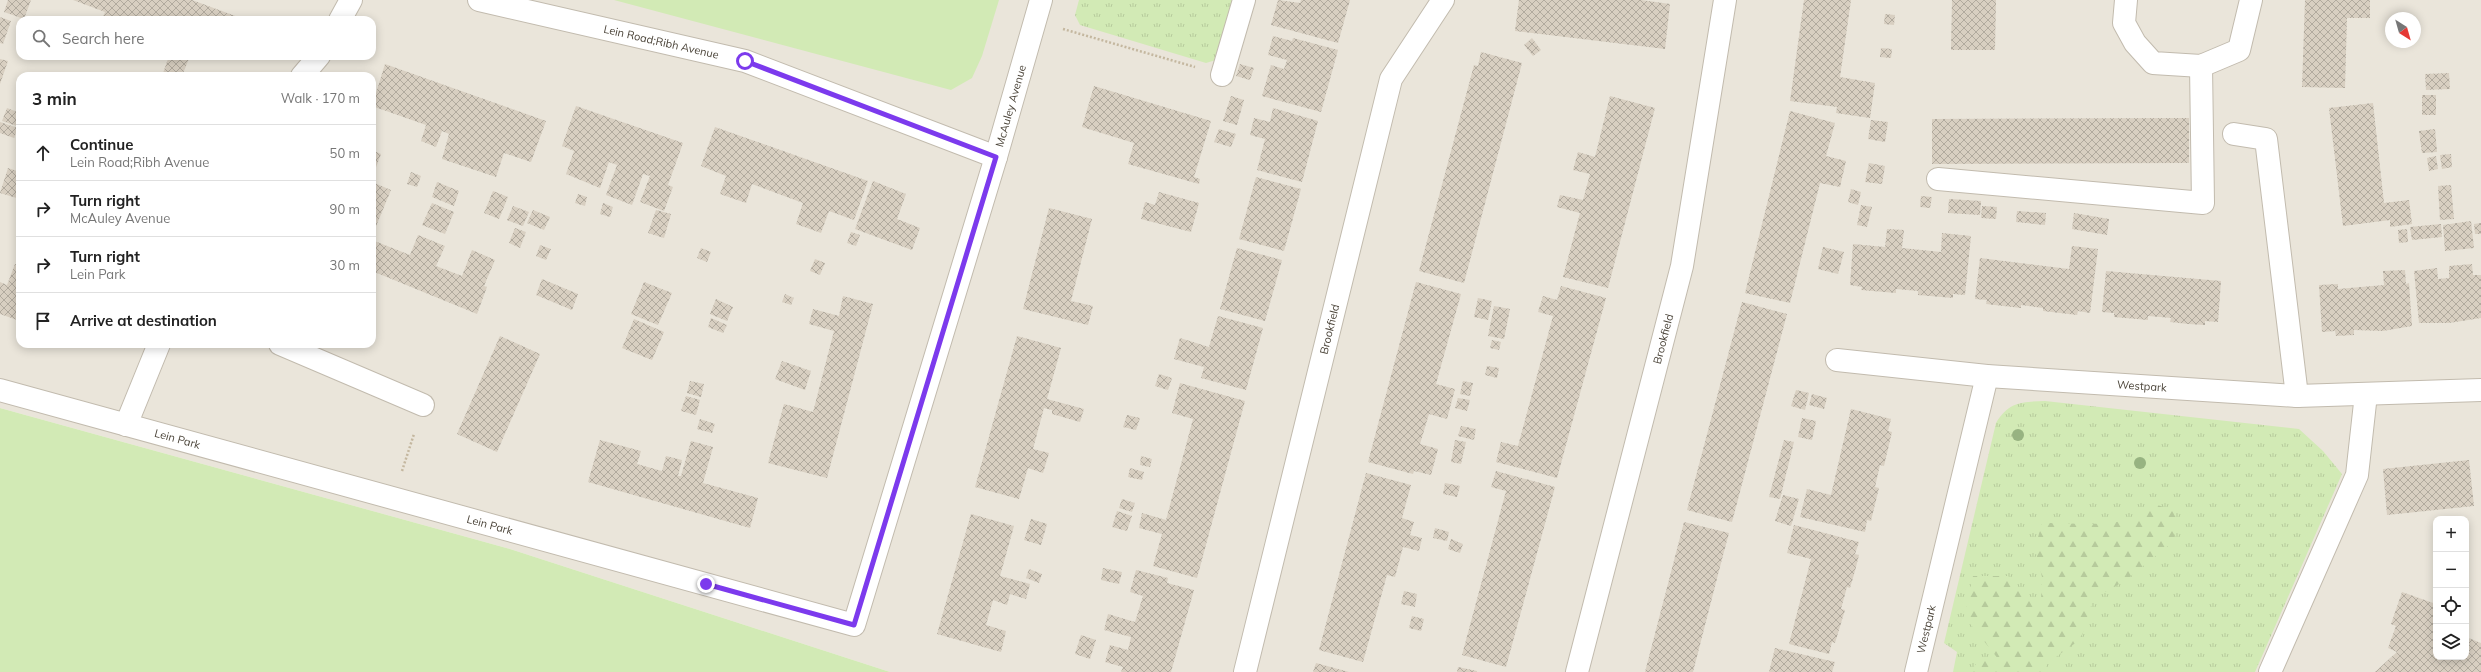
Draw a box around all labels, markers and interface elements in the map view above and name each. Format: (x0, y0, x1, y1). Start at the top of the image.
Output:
north arrow (2385, 12, 2421, 48)
search box (16, 16, 376, 60)
street label: Lein Road;Ribh Avenue (602, 22, 720, 62)
icon: search (30, 27, 52, 49)
text: Search here (62, 29, 144, 48)
route start (736, 52, 754, 70)
street label: McAuley Avenue (992, 63, 1029, 149)
text: 3 min (32, 88, 77, 109)
text: Walk · 170 m (281, 90, 360, 106)
text: Continue (70, 135, 133, 154)
icon: ahead (32, 142, 54, 164)
text: 50 m (330, 145, 360, 161)
text: Lein Road;Ribh Avenue (70, 154, 209, 170)
text: Turn right (70, 191, 140, 210)
icon: right (32, 198, 54, 220)
text: 90 m (330, 201, 360, 217)
text: McAuley Avenue (70, 210, 170, 226)
text: Turn right (70, 247, 140, 266)
icon: right (32, 254, 54, 276)
text: 30 m (330, 257, 360, 273)
text: Lein Park (70, 266, 126, 282)
street label: Brookfield (1316, 303, 1342, 356)
icon: arrive (32, 310, 54, 332)
text: Arrive at destination (70, 311, 217, 330)
street label: Brookfield (1650, 312, 1676, 365)
street label: Westpark (2117, 377, 2167, 395)
street label: Lein Park (153, 426, 202, 452)
street label: Lein Park (465, 512, 515, 538)
map controls (2433, 516, 2469, 660)
button: + (2433, 516, 2469, 552)
button: − (2433, 552, 2469, 588)
route end (697, 575, 715, 593)
button: locate (2433, 588, 2469, 624)
street label: Westpark (1914, 603, 1939, 655)
button: layers (2433, 624, 2469, 660)

